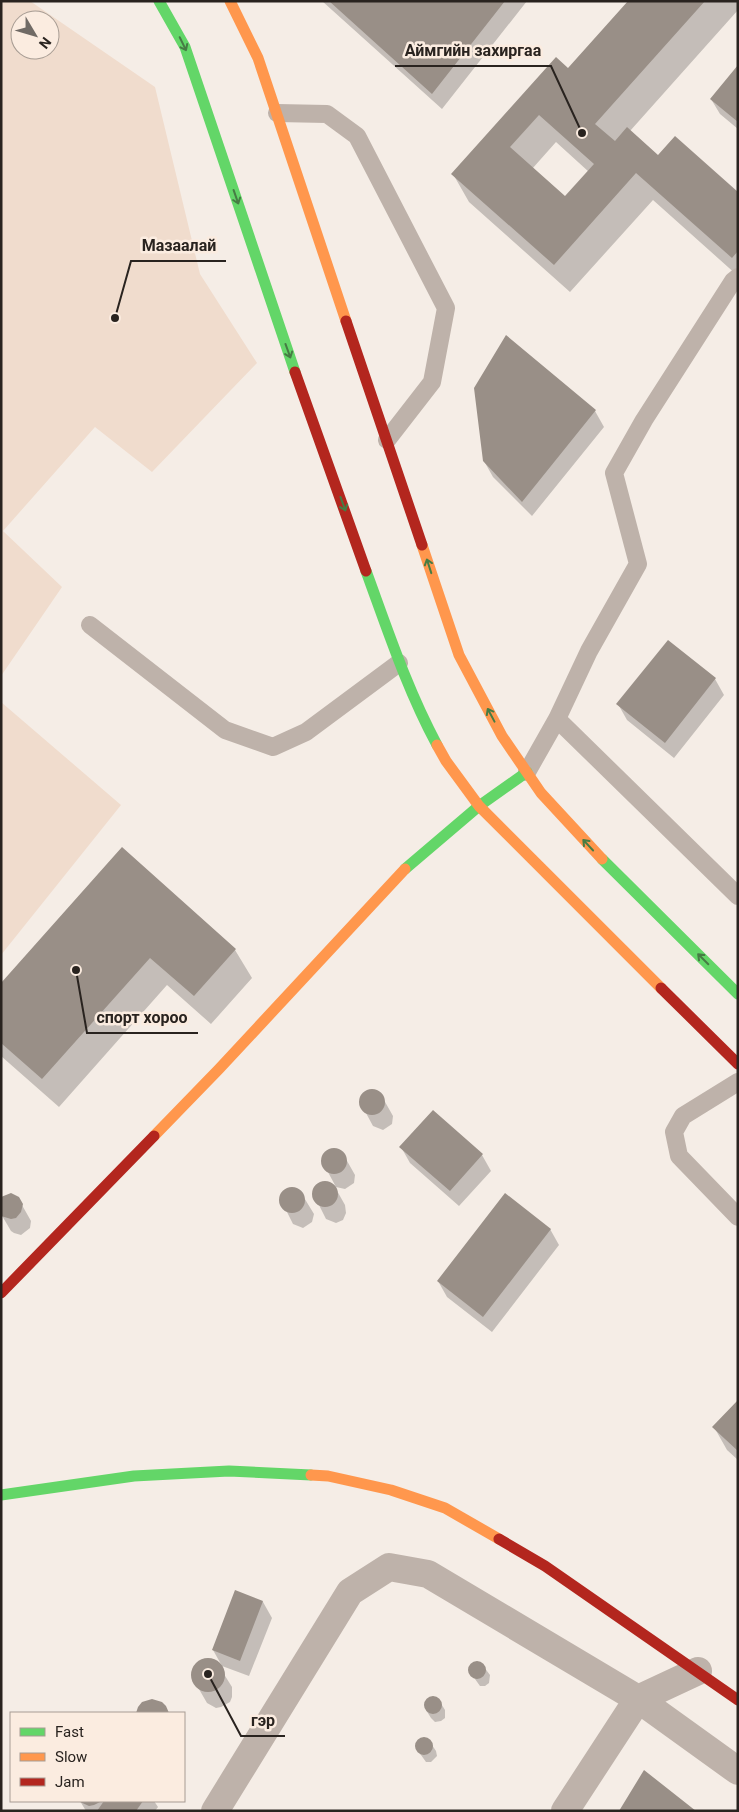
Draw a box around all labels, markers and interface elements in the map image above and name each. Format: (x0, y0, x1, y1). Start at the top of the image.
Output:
north arrow (10, 10, 60, 60)
text: N (36, 34, 55, 52)
callout: Аймгийн захиргаа (395, 35, 551, 66)
one-way arrow (179, 36, 188, 51)
text: Аймгийн захиргаа (405, 41, 542, 60)
one-way arrow (232, 189, 241, 205)
callout: Мазаалай (131, 230, 226, 261)
text: Мазаалай (142, 236, 216, 255)
one-way arrow (284, 343, 293, 358)
one-way arrow (339, 496, 348, 512)
one-way arrow (424, 558, 433, 574)
one-way arrow (485, 709, 495, 723)
one-way arrow (582, 838, 594, 851)
one-way arrow (697, 953, 709, 965)
callout: спорт хороо (87, 1002, 198, 1033)
text: спорт хороо (96, 1008, 188, 1027)
callout: гэр (241, 1705, 285, 1736)
text: гэр (251, 1711, 275, 1730)
legend (10, 1712, 185, 1802)
text: Fast (55, 1723, 84, 1741)
text: Slow (55, 1748, 87, 1766)
text: Jam (55, 1773, 85, 1791)

